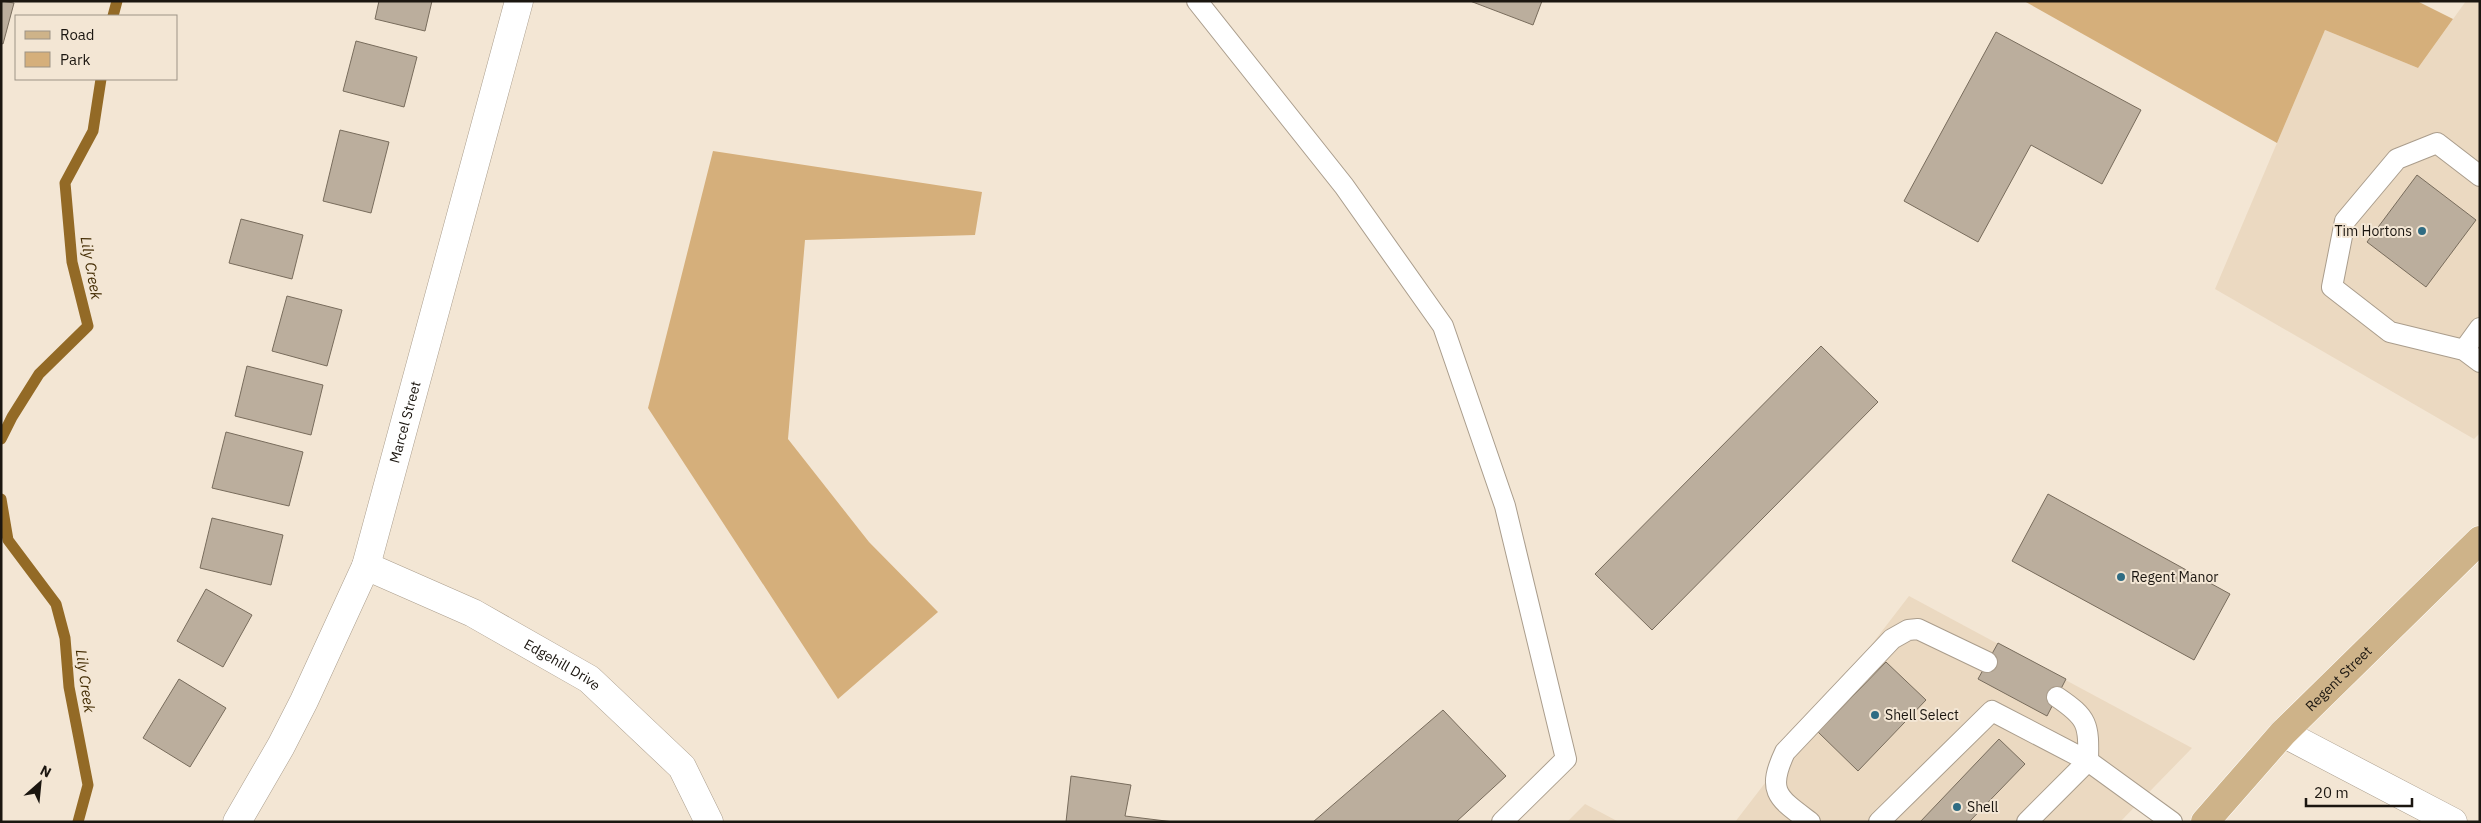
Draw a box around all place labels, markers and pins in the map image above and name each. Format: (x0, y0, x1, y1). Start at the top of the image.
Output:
place label: Tim Hortons (2335, 222, 2412, 240)
marker: Tim Hortons (2416, 225, 2428, 237)
place label: Regent Manor (2131, 568, 2218, 586)
marker: Regent Manor (2115, 571, 2127, 583)
place label: Shell Select (1885, 706, 1959, 724)
marker: Shell Select (1869, 709, 1881, 721)
place label: Shell (1967, 798, 1999, 816)
marker: Shell (1951, 801, 1963, 813)

